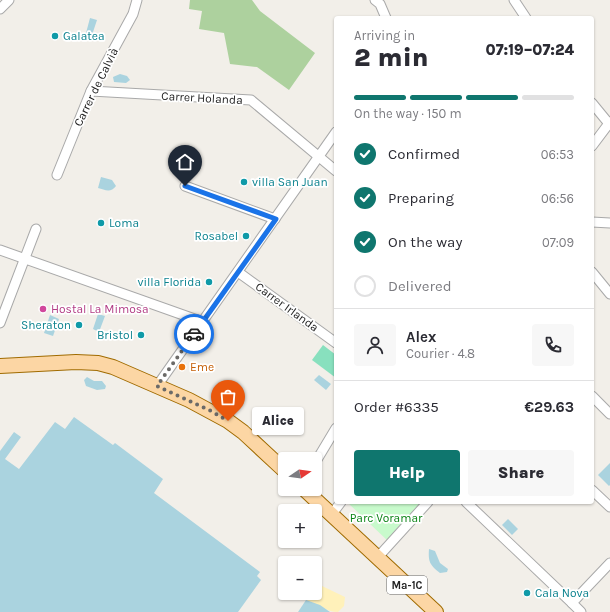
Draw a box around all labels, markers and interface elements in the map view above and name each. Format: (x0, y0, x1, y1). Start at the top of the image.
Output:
text: Arriving in (354, 28, 415, 43)
place label: Galatea (63, 29, 105, 43)
marker: Galatea (50, 31, 60, 41)
text: 07:19–07:24 (486, 41, 574, 59)
text: 2 min (354, 42, 429, 73)
street label: Carrer de Calvià (71, 45, 121, 129)
street label: Carrer Holanda (161, 89, 243, 107)
text: On the way · 150 m (354, 106, 462, 121)
icon: check (354, 143, 376, 165)
pin (168, 145, 202, 186)
text: Confirmed (388, 145, 460, 163)
text: 06:53 (541, 147, 574, 162)
icon: home (174, 151, 196, 173)
place label: villa San Juan (252, 175, 328, 189)
marker: villa San Juan (239, 177, 249, 187)
icon: check (354, 187, 376, 209)
text: Preparing (388, 189, 454, 207)
text: 06:56 (541, 191, 574, 206)
place label: Loma (109, 216, 139, 230)
marker: Loma (96, 218, 106, 228)
place label: Rosabel (195, 229, 238, 243)
marker: Rosabel (241, 231, 251, 241)
icon: check (354, 231, 376, 253)
text: On the way (388, 233, 462, 251)
text: 07:09 (542, 235, 574, 250)
place label: villa Florida (137, 275, 201, 289)
marker: villa Florida (204, 277, 214, 287)
text: Delivered (388, 277, 452, 295)
street label: Carrer Irlanda (253, 279, 321, 335)
place label: Hostal La Mimosa (51, 302, 149, 316)
marker: Hostal La Mimosa (38, 304, 48, 314)
courier (174, 314, 214, 354)
place label: Sheraton (21, 318, 71, 332)
marker: Sheraton (74, 320, 84, 330)
icon: car (183, 323, 205, 345)
button: person (354, 324, 396, 366)
button: phone (532, 324, 574, 366)
place label: Bristol (97, 328, 133, 342)
text: Alex (406, 328, 436, 346)
marker: Bristol (136, 330, 146, 340)
text: Courier · 4.8 (406, 346, 475, 361)
place label: Eme (190, 360, 214, 374)
marker: Eme (177, 362, 187, 372)
pin (211, 380, 245, 421)
icon: bag (217, 386, 239, 408)
text: Order #6335 (354, 398, 439, 416)
text: €29.63 (525, 398, 574, 416)
callout: Alice (252, 407, 304, 435)
text: Alice (262, 413, 294, 428)
button: Help (354, 450, 460, 496)
button: Share (468, 450, 574, 496)
north arrow (278, 452, 322, 496)
map controls (278, 452, 322, 600)
button: + (278, 504, 322, 548)
park label: Parc Voramar (350, 511, 423, 525)
button: − (278, 556, 322, 600)
road number: Ma-1C (387, 576, 427, 594)
place label: Cala Nova (535, 586, 589, 600)
marker: Cala Nova (522, 588, 532, 598)

